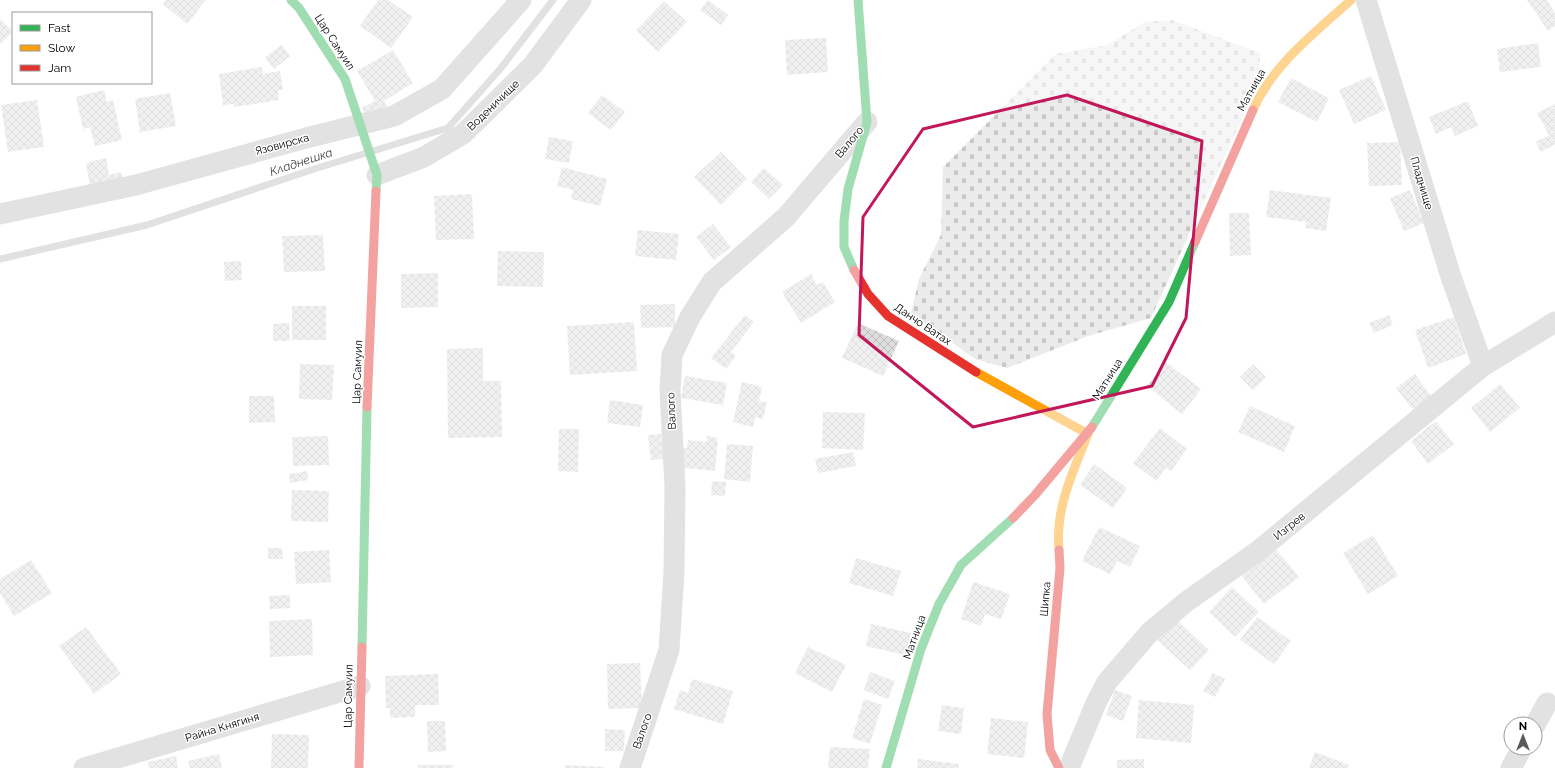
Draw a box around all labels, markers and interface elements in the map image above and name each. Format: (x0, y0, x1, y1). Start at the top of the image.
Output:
legend (12, 12, 152, 84)
street label: Цар Самуил (312, 12, 357, 73)
text: Fast (48, 21, 71, 35)
text: Slow (48, 41, 75, 55)
text: Jam (48, 61, 71, 75)
street label: Матница (1235, 67, 1268, 114)
street label: Воденичище (465, 77, 522, 133)
street label: Валого (832, 124, 867, 161)
street label: Язовирска (254, 131, 311, 158)
water label: Кладнешка (268, 145, 334, 179)
street label: Пладнище (1407, 155, 1436, 212)
street label: Данчо Ватах (892, 301, 954, 348)
street label: Цар Самуил (350, 340, 365, 404)
street label: Матница (1090, 356, 1125, 402)
street label: Валого (664, 392, 679, 430)
street label: Изгрев (1271, 510, 1308, 543)
street label: Шипка (1038, 581, 1053, 617)
street label: Матница (900, 613, 928, 661)
street label: Цар Самуил (341, 664, 356, 728)
street label: Райна Княгиня (184, 710, 261, 745)
street label: Валого (630, 711, 655, 751)
north arrow (1503, 716, 1543, 756)
text: N (1519, 720, 1527, 733)

